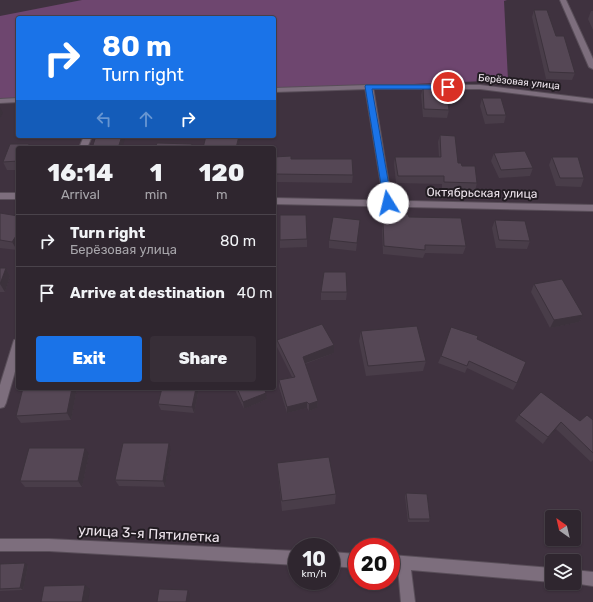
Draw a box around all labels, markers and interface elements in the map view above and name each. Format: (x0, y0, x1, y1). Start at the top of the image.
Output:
text: 80 m (102, 30, 172, 63)
icon: right (36, 32, 88, 84)
text: Turn right (102, 64, 184, 86)
pin (431, 70, 465, 104)
street label: Берёзовая улица (477, 72, 561, 92)
icon: arrive (437, 76, 459, 98)
icon: left (93, 108, 115, 130)
icon: ahead (135, 108, 157, 130)
icon: right (177, 108, 199, 130)
text: 16:14 (47, 159, 113, 187)
text: 1 (150, 159, 162, 187)
text: 120 (199, 159, 245, 187)
position arrow (367, 182, 409, 224)
street label: Октябрьская улица (426, 185, 538, 201)
text: Arrival (61, 187, 100, 202)
text: min (145, 187, 167, 202)
text: m (216, 187, 227, 202)
text: Turn right (70, 224, 145, 242)
icon: right (36, 230, 58, 252)
text: 80 m (220, 232, 256, 250)
text: Берёзовая улица (70, 242, 177, 257)
icon: arrive (36, 282, 58, 304)
text: Arrive at destination (70, 284, 225, 302)
text: 40 m (237, 284, 273, 302)
button: Exit (36, 336, 142, 382)
button: Share (150, 336, 256, 382)
north arrow (545, 510, 581, 546)
map controls (545, 510, 581, 590)
street label: улица 3-я Пятилетка (78, 522, 220, 546)
speed limit sign: 20 (348, 538, 400, 590)
text: 10 (302, 547, 326, 571)
button: layers (545, 554, 581, 590)
text: km/h (302, 568, 326, 580)

